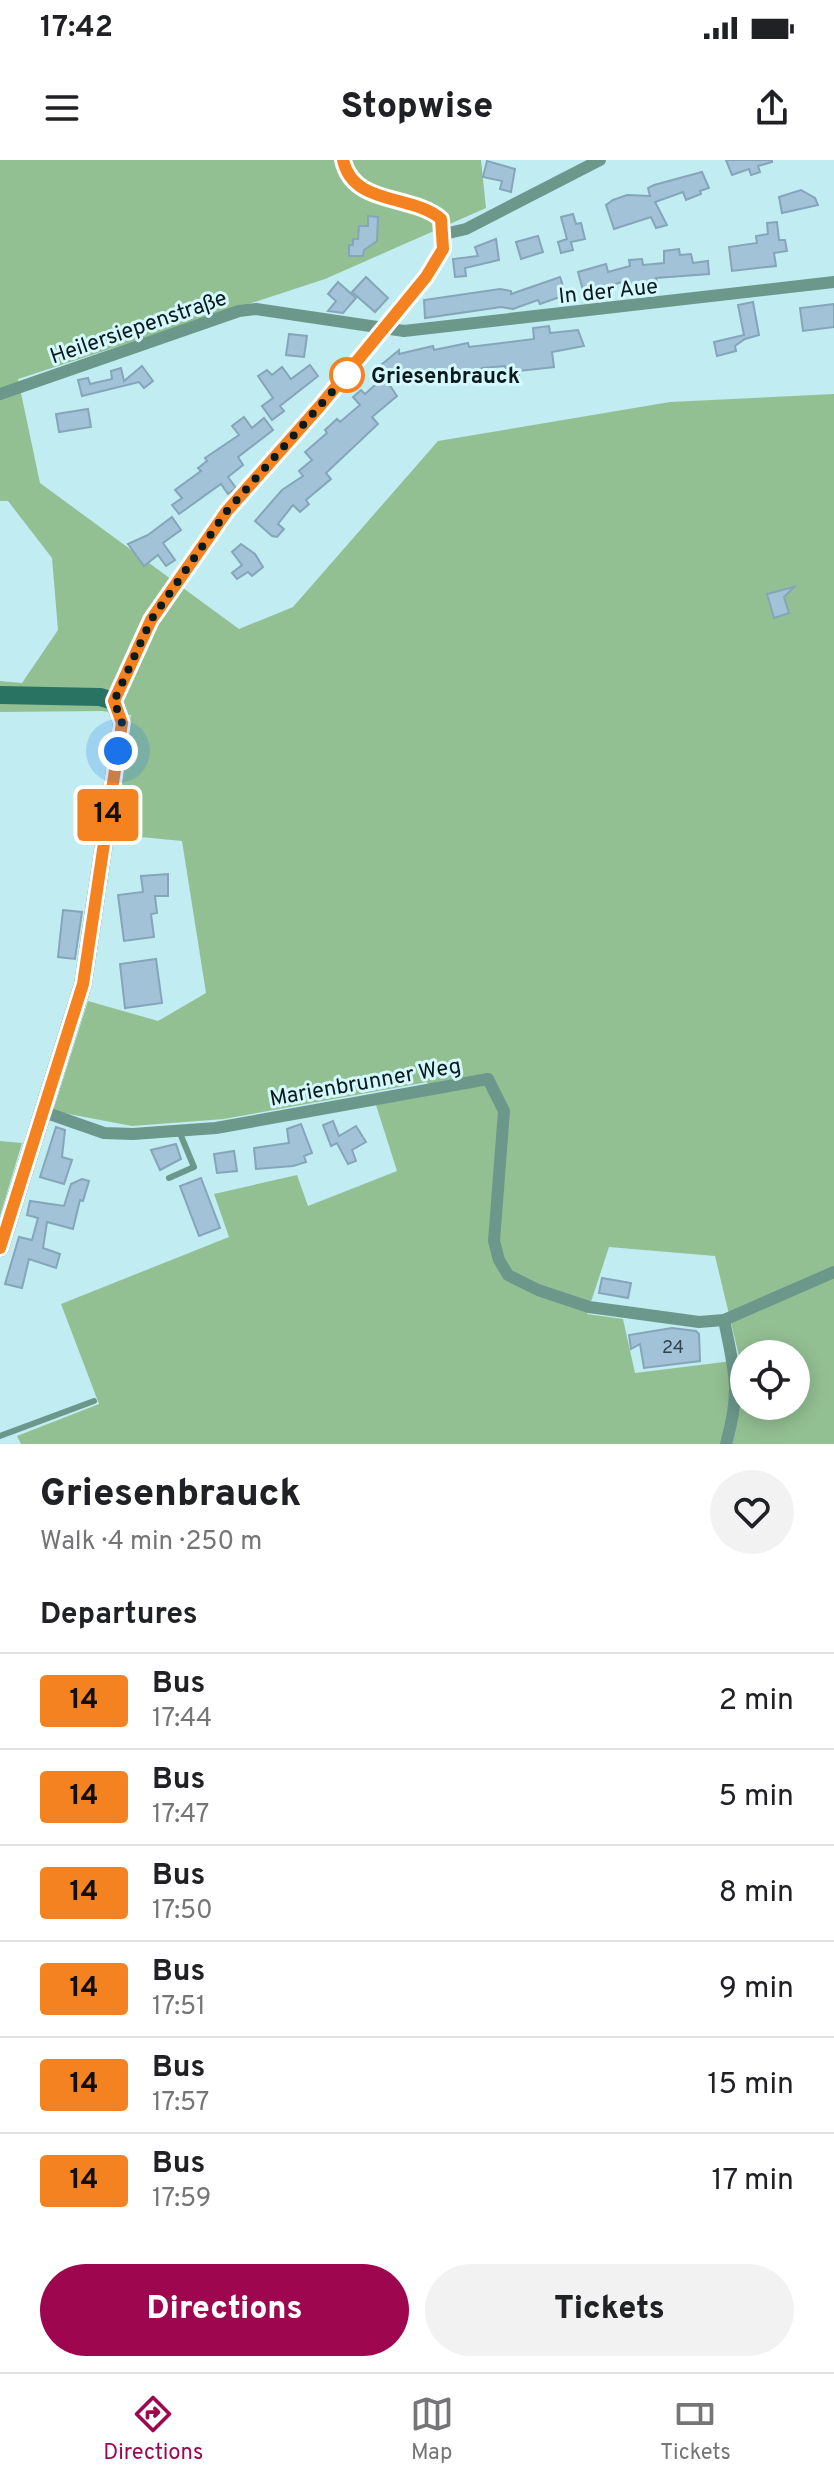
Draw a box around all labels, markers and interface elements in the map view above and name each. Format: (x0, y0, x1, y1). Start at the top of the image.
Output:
text: 17:42 (40, 10, 113, 47)
text: Stopwise (341, 85, 493, 131)
icon: menu (40, 86, 84, 130)
icon: share (750, 86, 794, 130)
street label: In der Aue (557, 274, 659, 311)
street label: Heilersiepenstraße (47, 285, 231, 371)
marker: Griesenbrauck (330, 358, 364, 392)
place label: Griesenbrauck (371, 364, 520, 391)
your location (98, 731, 138, 771)
line badge: 14 (72, 789, 144, 841)
text: 14 (93, 797, 123, 833)
street label: Marienbrunner Weg (268, 1053, 463, 1114)
house number: 24 (662, 1337, 684, 1360)
map controls (730, 1340, 810, 1420)
button: locate (730, 1340, 810, 1420)
button: heart (710, 1470, 794, 1554)
text: Griesenbrauck (40, 1471, 301, 1520)
text: Walk · 4 min · 250 m (40, 1526, 262, 1559)
text: Departures (40, 1597, 198, 1634)
text: Bus (152, 1666, 205, 1703)
text: 14 (69, 1683, 99, 1719)
text: 2 min (719, 1683, 794, 1720)
text: 17:44 (152, 1703, 212, 1736)
text: Bus (152, 1762, 205, 1799)
text: 14 (69, 1779, 99, 1815)
text: 5 min (718, 1779, 794, 1816)
text: 17:47 (152, 1799, 209, 1832)
text: Bus (152, 1858, 205, 1895)
text: 14 (69, 1875, 99, 1911)
text: 8 min (719, 1875, 794, 1912)
text: 17:50 (152, 1895, 213, 1928)
text: Bus (152, 1954, 205, 1991)
text: 14 (69, 1971, 99, 2007)
text: 9 min (719, 1971, 794, 2008)
text: 17:51 (152, 1991, 206, 2024)
text: Bus (152, 2050, 205, 2087)
text: 14 (69, 2067, 99, 2103)
text: 15 min (707, 2067, 794, 2104)
text: 17:57 (152, 2087, 209, 2120)
text: Bus (152, 2146, 205, 2183)
text: 14 (69, 2163, 99, 2199)
text: 17 min (711, 2163, 794, 2200)
text: 17:59 (152, 2183, 211, 2216)
button: Directions (40, 2264, 409, 2356)
button: Tickets (425, 2264, 794, 2356)
tab: Directions (103, 2392, 203, 2467)
tab: Map (410, 2392, 454, 2467)
tab: Tickets (660, 2392, 731, 2467)

